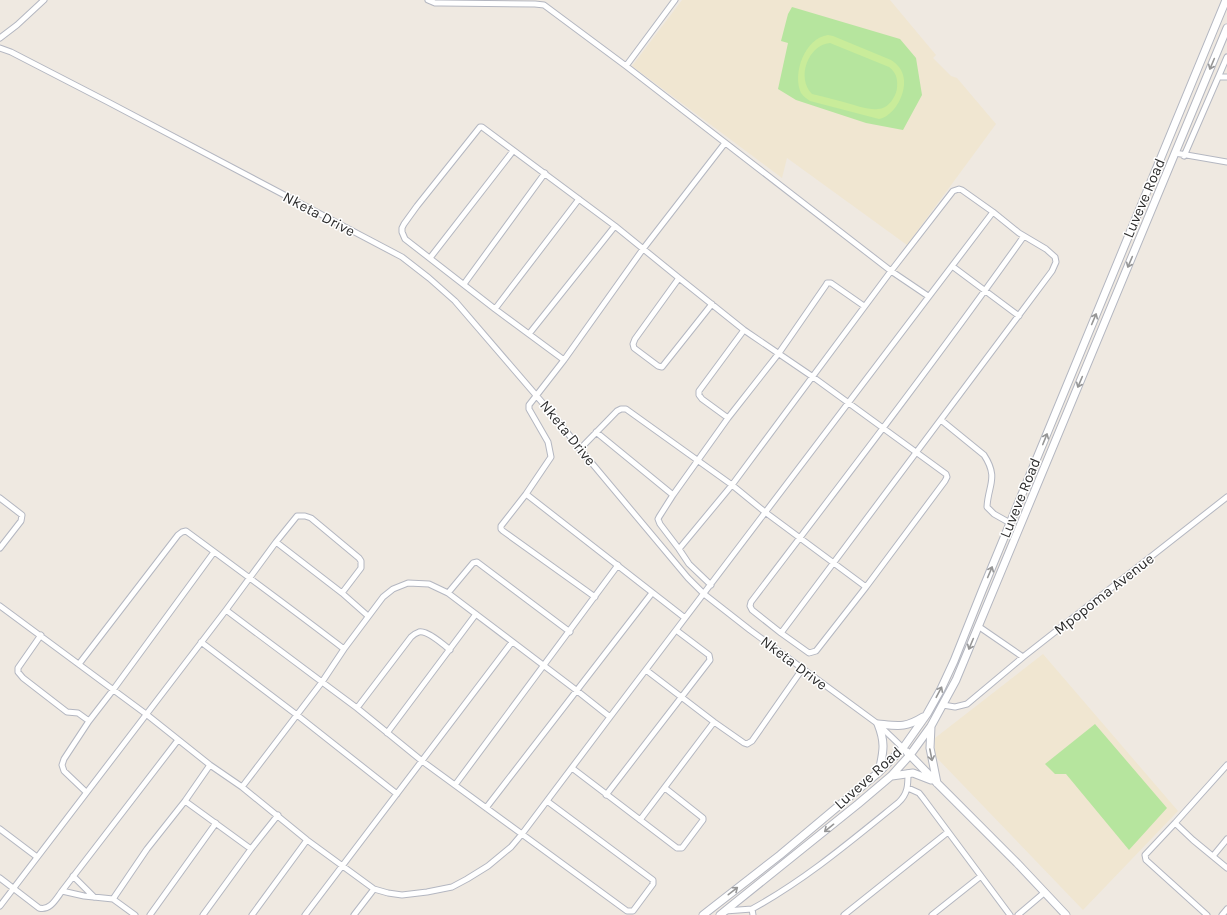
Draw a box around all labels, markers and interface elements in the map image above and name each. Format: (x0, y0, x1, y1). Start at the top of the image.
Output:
one-way arrow (1208, 58, 1215, 70)
street label: Luveve Road (1119, 156, 1169, 240)
street label: Nketa Drive (280, 188, 358, 240)
one-way arrow (1125, 255, 1133, 267)
one-way arrow (1091, 313, 1098, 325)
one-way arrow (1075, 375, 1083, 387)
street label: Nketa Drive (536, 397, 600, 469)
one-way arrow (1041, 433, 1049, 445)
street label: Luveve Road (996, 455, 1044, 541)
street label: Mpopoma Avenue (1050, 549, 1158, 639)
one-way arrow (986, 566, 994, 578)
street label: Nketa Drive (757, 632, 831, 694)
one-way arrow (967, 638, 974, 650)
one-way arrow (936, 686, 944, 698)
street label: Luveve Road (831, 743, 905, 813)
one-way arrow (927, 748, 935, 761)
one-way arrow (824, 823, 835, 832)
one-way arrow (728, 887, 739, 895)

